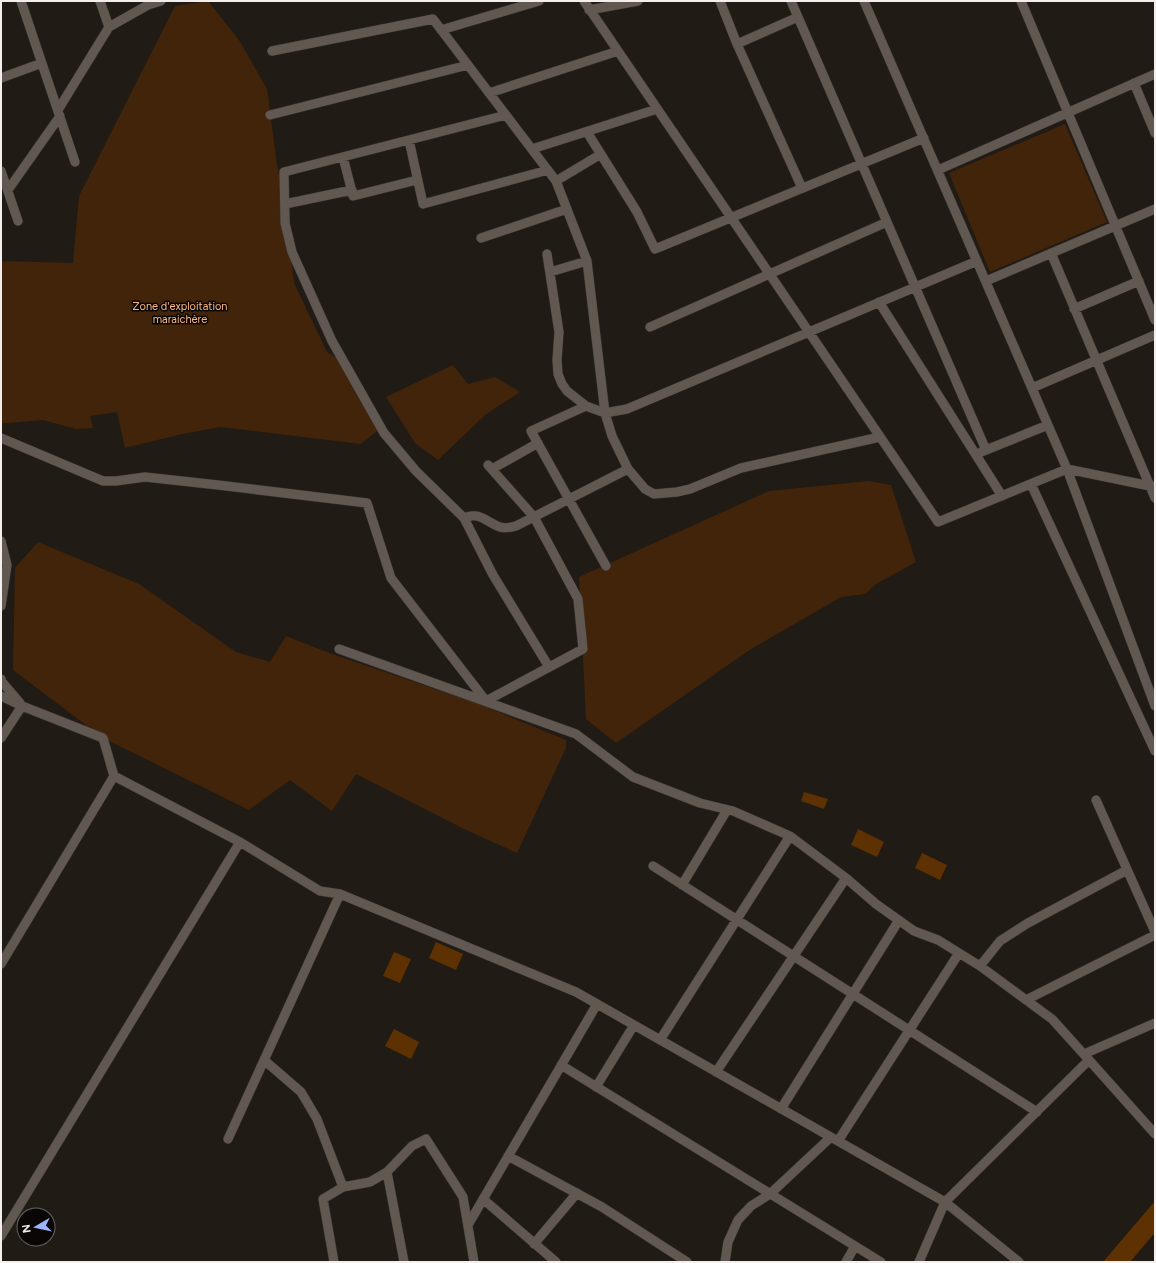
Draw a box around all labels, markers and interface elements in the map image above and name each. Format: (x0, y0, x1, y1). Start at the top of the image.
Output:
park label: Zone d'exploitation maraichère (133, 300, 227, 326)
north arrow (16, 1207, 56, 1247)
text: N (20, 1223, 34, 1234)

